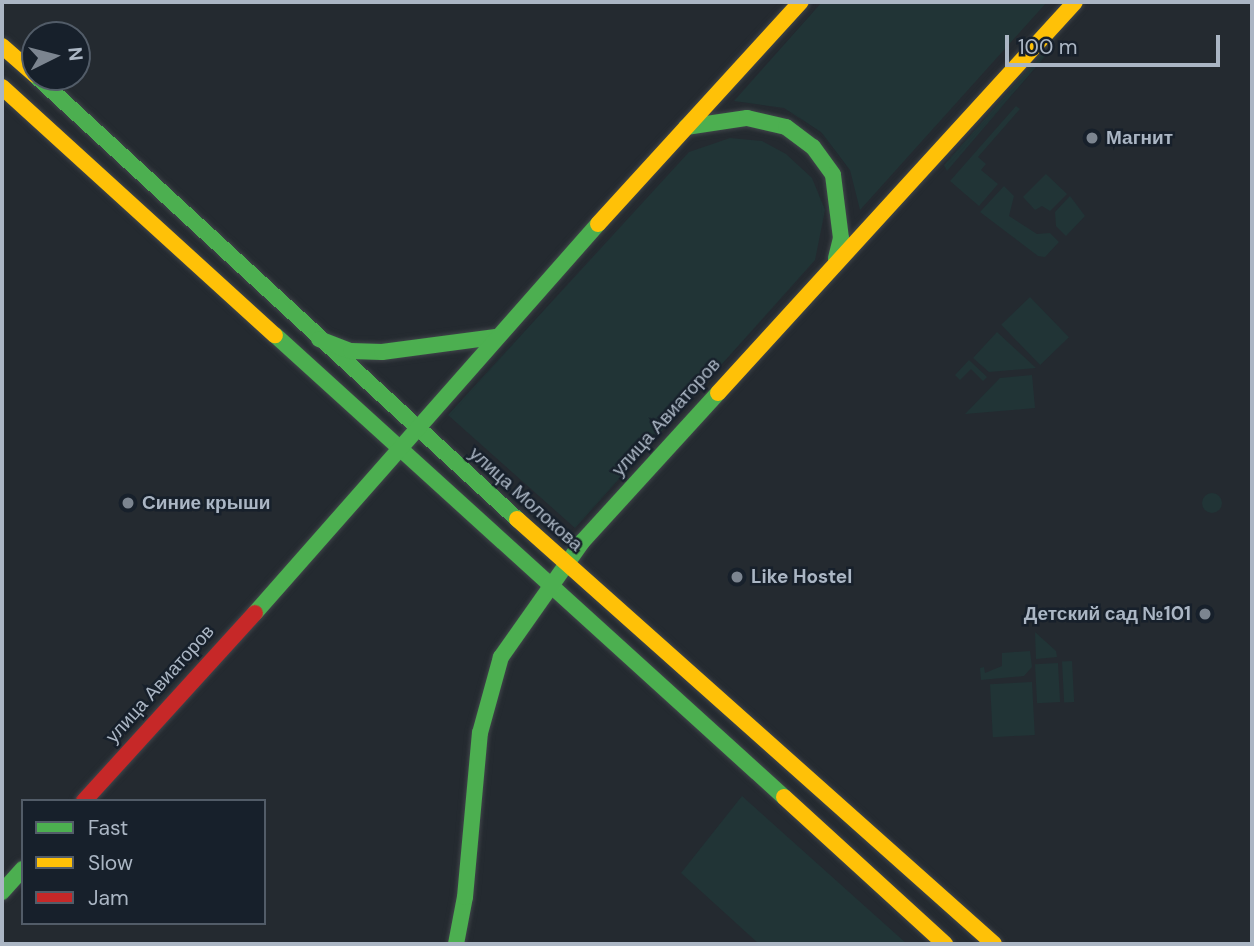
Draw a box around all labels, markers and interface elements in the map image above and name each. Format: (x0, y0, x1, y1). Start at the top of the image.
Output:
north arrow (21, 21, 91, 91)
scale bar (1009, 21, 1224, 65)
text: 100 m (1018, 33, 1078, 61)
text: N (62, 46, 89, 62)
place label: Магнит (1106, 127, 1173, 149)
marker: Магнит (1084, 130, 1100, 146)
street label: улица Авиаторов (607, 353, 725, 481)
street label: улица Молокова (465, 442, 587, 556)
place label: Синие крыши (142, 492, 270, 514)
marker: Синие крыши (120, 495, 136, 511)
place label: Like Hostel (751, 566, 852, 588)
marker: Like Hostel (729, 569, 745, 585)
place label: Детский сад №101 (1024, 603, 1191, 625)
marker: Детский сад №101 (1197, 606, 1213, 622)
street label: улица Авиаторов (101, 620, 219, 748)
legend (21, 799, 266, 925)
text: Fast (88, 814, 128, 842)
text: Slow (88, 849, 133, 877)
text: Jam (88, 884, 129, 912)

